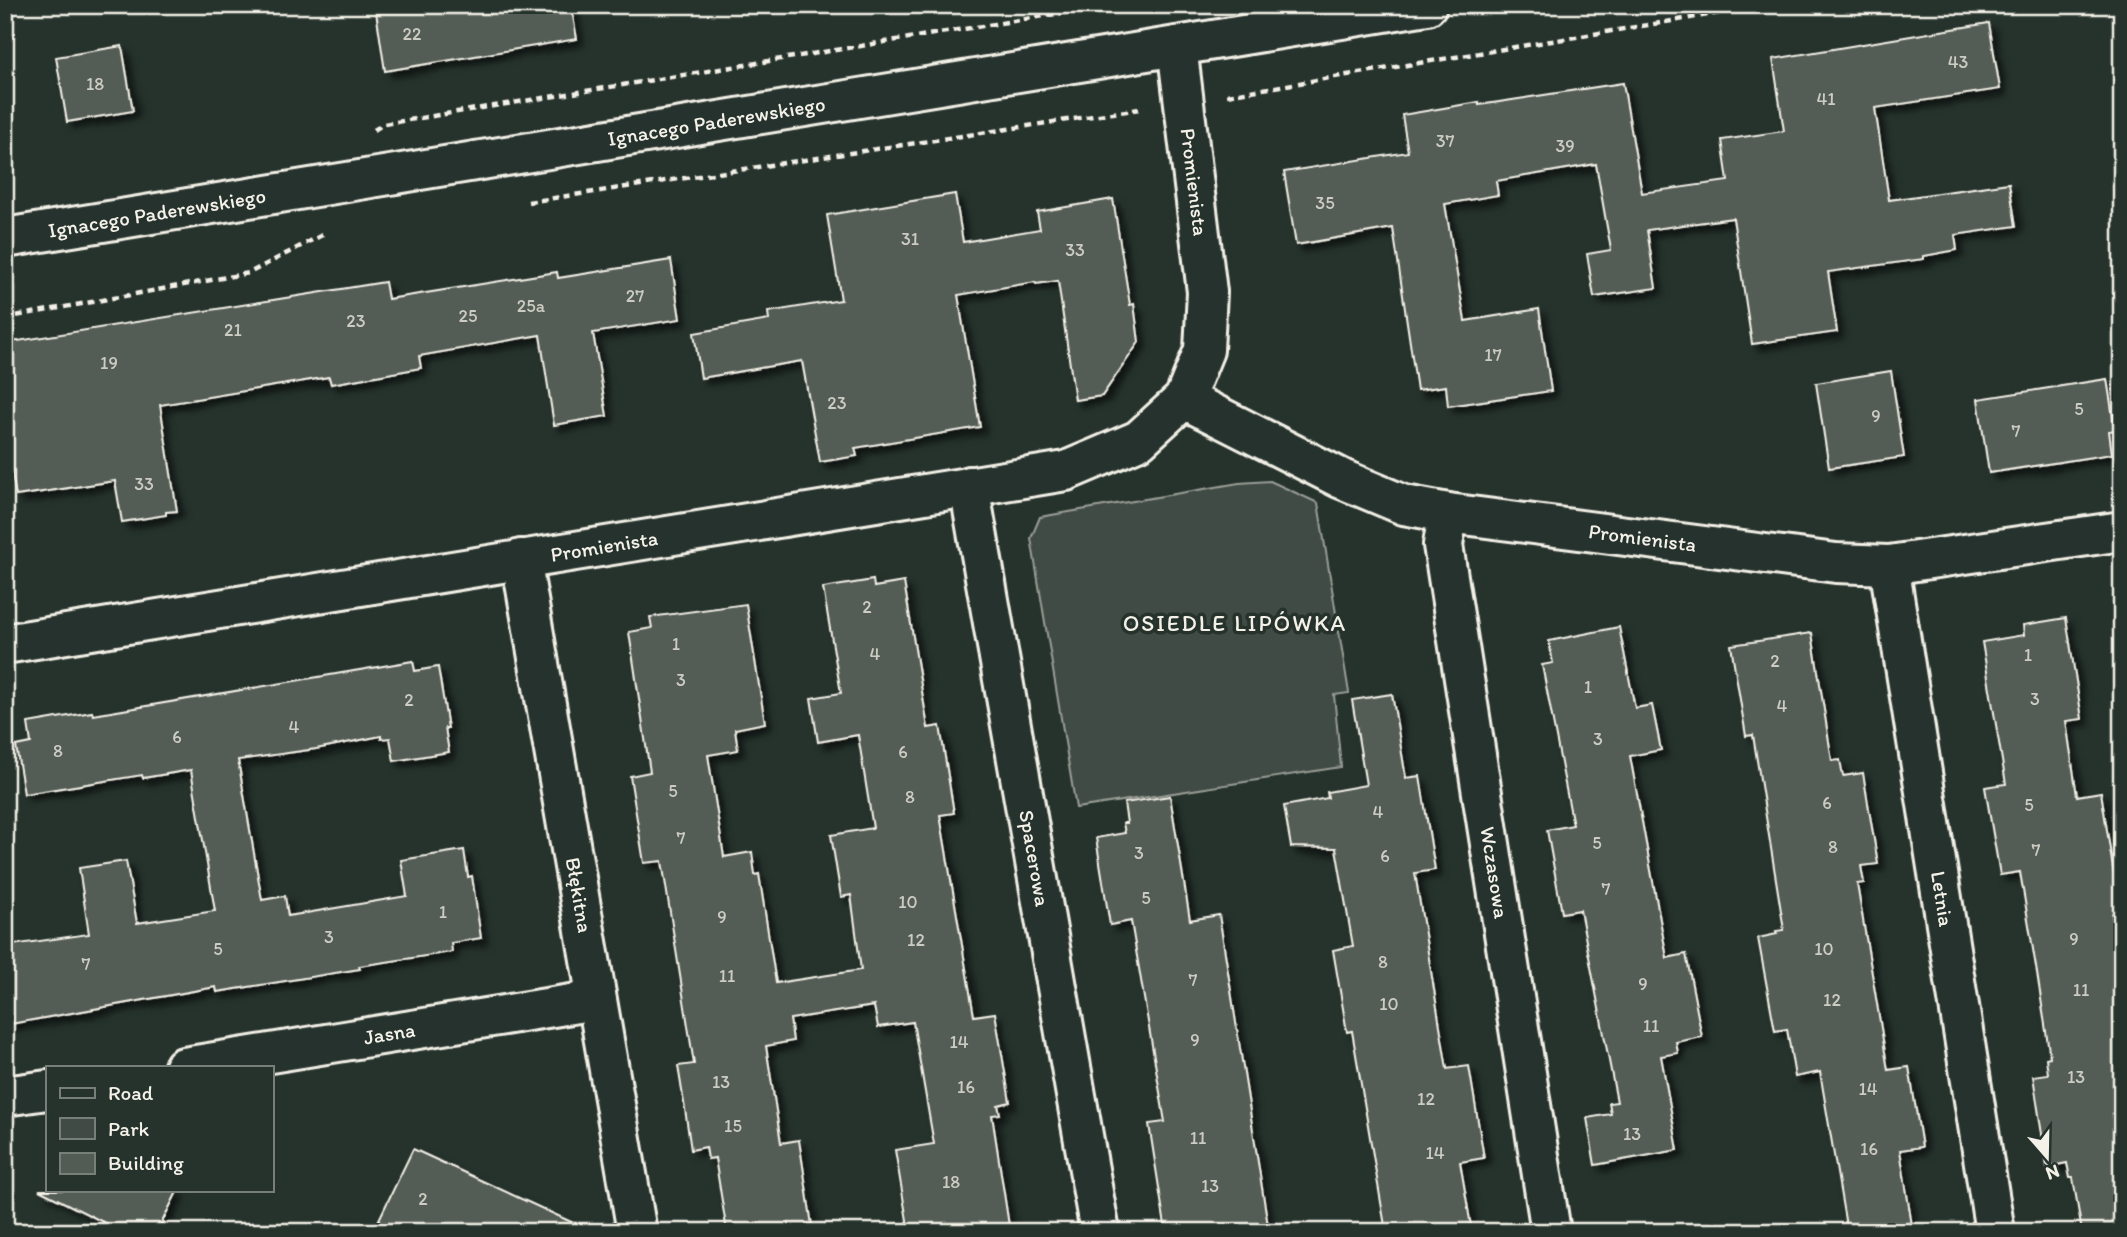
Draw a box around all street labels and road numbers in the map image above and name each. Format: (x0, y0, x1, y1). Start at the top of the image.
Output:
street label: Ignacego Paderewskiego (606, 91, 827, 151)
street label: Promienista (1175, 127, 1214, 237)
street label: Ignacego Paderewskiego (46, 182, 268, 243)
street label: Promienista (1587, 518, 1698, 557)
street label: Promienista (548, 525, 660, 567)
street label: Spacerowa (1014, 808, 1056, 908)
street label: Wczasowa (1475, 825, 1515, 920)
street label: Błękitna (561, 855, 598, 935)
street label: Letnia (1926, 869, 1959, 928)
street label: Jasna (362, 1017, 417, 1050)

